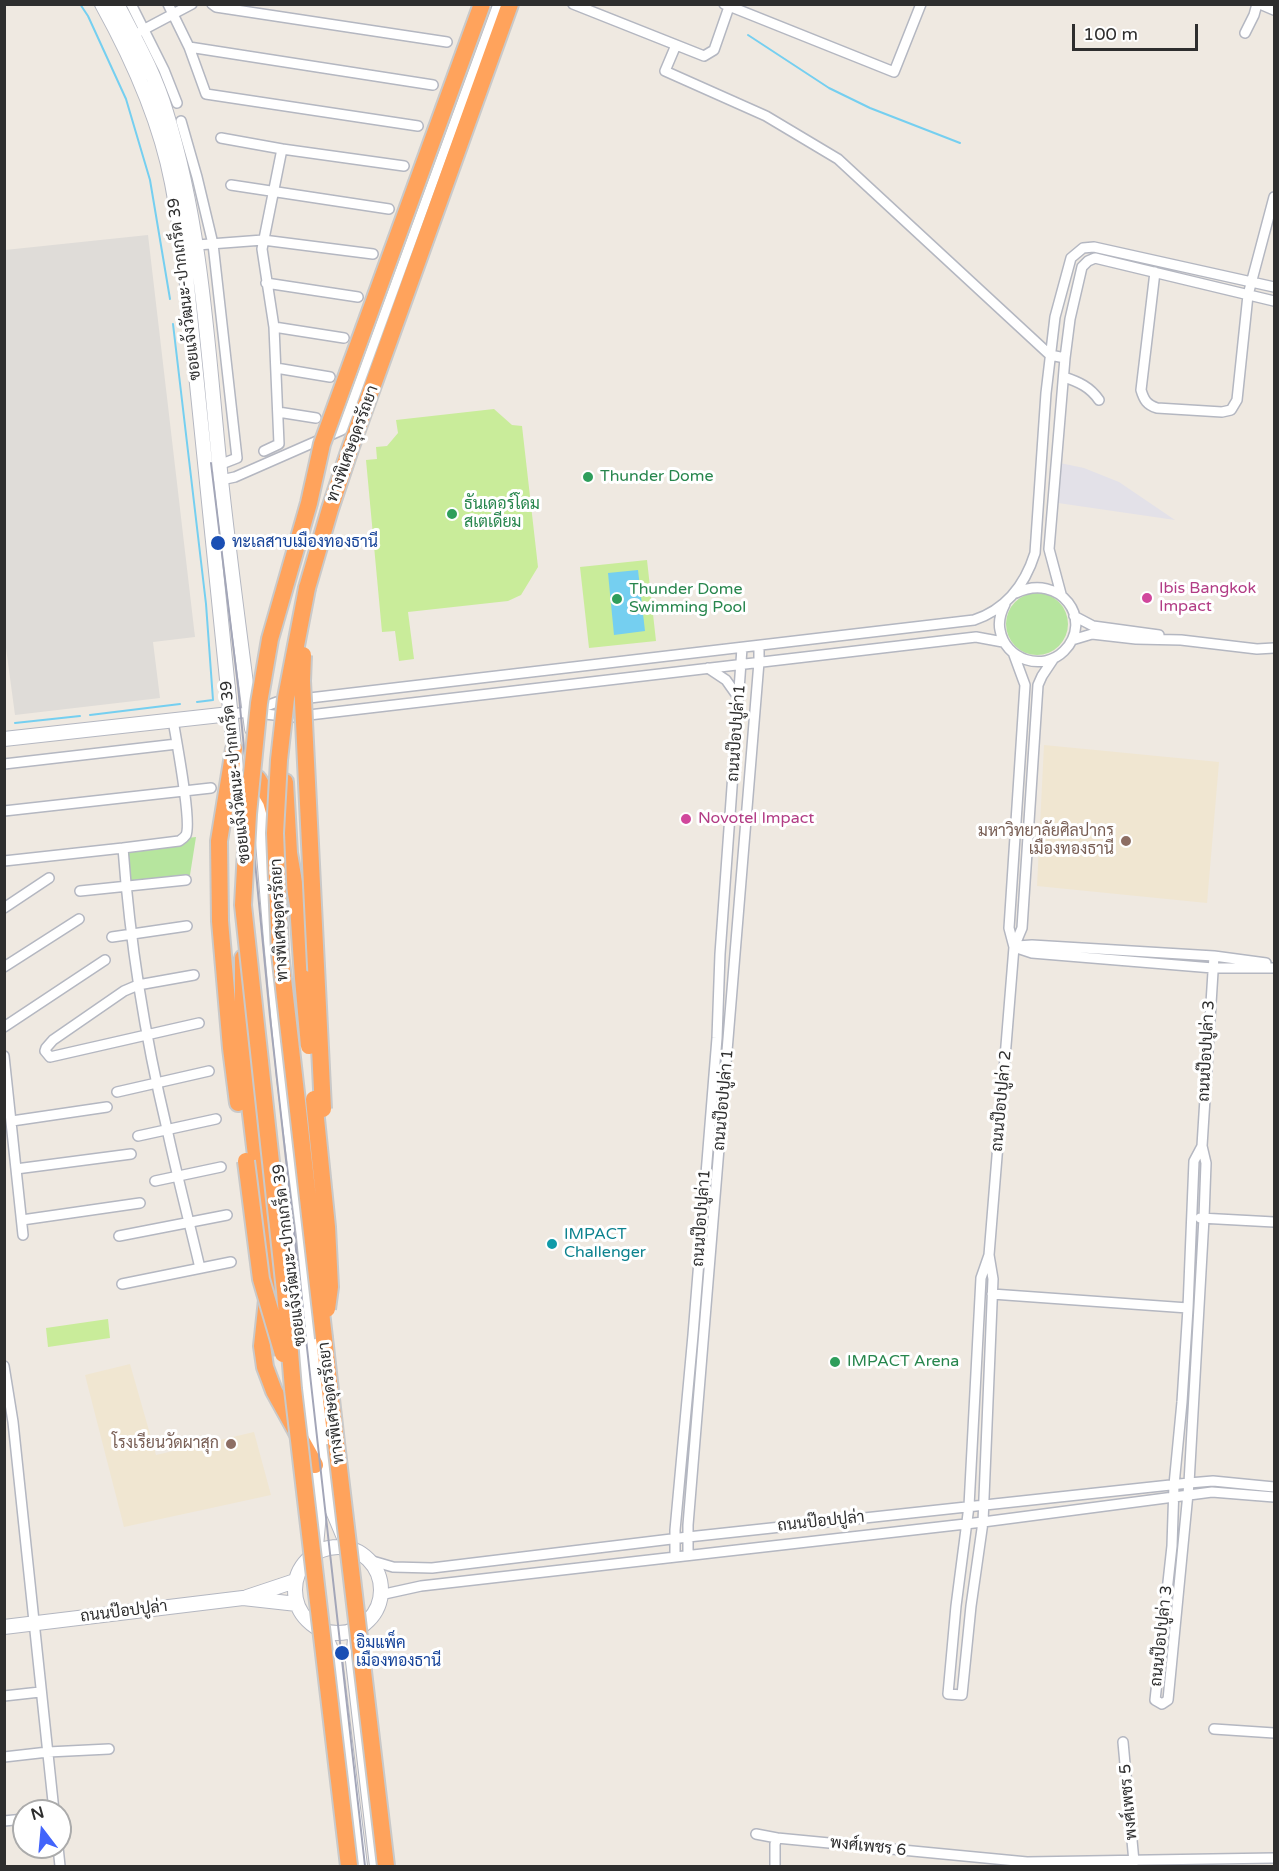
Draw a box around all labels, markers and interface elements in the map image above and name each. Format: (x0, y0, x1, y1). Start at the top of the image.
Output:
scale bar (1075, 12, 1201, 50)
text: 100 m (1083, 23, 1138, 45)
street label: ซอยแจ้งวัฒนะ-ปากเกร็ด 39 (164, 197, 206, 381)
street label: ทางพิเศษอุดรรัถยา (323, 383, 383, 505)
place label: Thunder Dome (600, 467, 713, 487)
marker: Thunder Dome (581, 470, 595, 484)
place label: ธันเดอร์โดม สเตเดียม (464, 495, 540, 533)
marker: ธันเดอร์โดม สเตเดียม (445, 507, 459, 521)
place label: ทะเลสาบเมืองทองธานี (232, 533, 378, 553)
marker: ทะเลสาบเมืองทองธานี (209, 534, 227, 552)
place label: Ibis Bangkok Impact (1159, 579, 1256, 617)
place label: Thunder Dome Swimming Pool (629, 580, 746, 618)
marker: Ibis Bangkok Impact (1140, 591, 1154, 605)
marker: Thunder Dome Swimming Pool (610, 592, 624, 606)
street label: ซอยแจ้งวัฒนะ-ปากเกร็ด 39 (217, 680, 255, 864)
street label: ถนนป๊อปปูล่า1 (724, 684, 750, 782)
place label: Novotel Impact (698, 809, 814, 829)
marker: Novotel Impact (679, 812, 693, 826)
place label: มหาวิทยาลัยศิลปากร เมืองทองธานี (978, 822, 1114, 860)
marker: มหาวิทยาลัยศิลปากร เมืองทองธานี (1119, 834, 1133, 848)
street label: ทางพิเศษอุดรรัถยา (267, 858, 293, 982)
street label: ถนนป๊อปปูล่า 3 (1195, 1000, 1219, 1102)
street label: ถนนป๊อปปูล่า 1 (710, 1048, 738, 1152)
street label: ถนนป๊อปปูล่า 2 (988, 1049, 1016, 1153)
street label: ซอยแจ้งวัฒนะ-ปากเกร็ด 39 (269, 1163, 311, 1347)
street label: ถนนป๊อปปูล่า1 (689, 1169, 715, 1267)
place label: IMPACT Challenger (564, 1225, 646, 1263)
marker: IMPACT Challenger (545, 1237, 559, 1251)
street label: ทางพิเศษอุดรรัถยา (315, 1341, 349, 1465)
place label: IMPACT Arena (847, 1352, 959, 1372)
marker: IMPACT Arena (828, 1355, 842, 1369)
place label: โรงเรียนวัดผาสุก (112, 1434, 219, 1454)
marker: โรงเรียนวัดผาสุก (224, 1437, 238, 1451)
street label: ถนนป๊อปปูล่า (776, 1508, 866, 1536)
street label: ถนนป๊อปปูล่า 3 (1147, 1584, 1177, 1688)
street label: ถนนป๊อปปูล่า (79, 1597, 169, 1627)
place label: อิมแพ็ค เมืองทองธานี (356, 1634, 441, 1672)
marker: อิมแพ็ค เมืองทองธานี (333, 1644, 351, 1662)
street label: พงศ์เพชร 5 (1116, 1763, 1142, 1841)
north arrow (12, 1799, 72, 1859)
text: N (29, 1802, 47, 1825)
street label: พงศ์เพชร 6 (829, 1833, 907, 1861)

